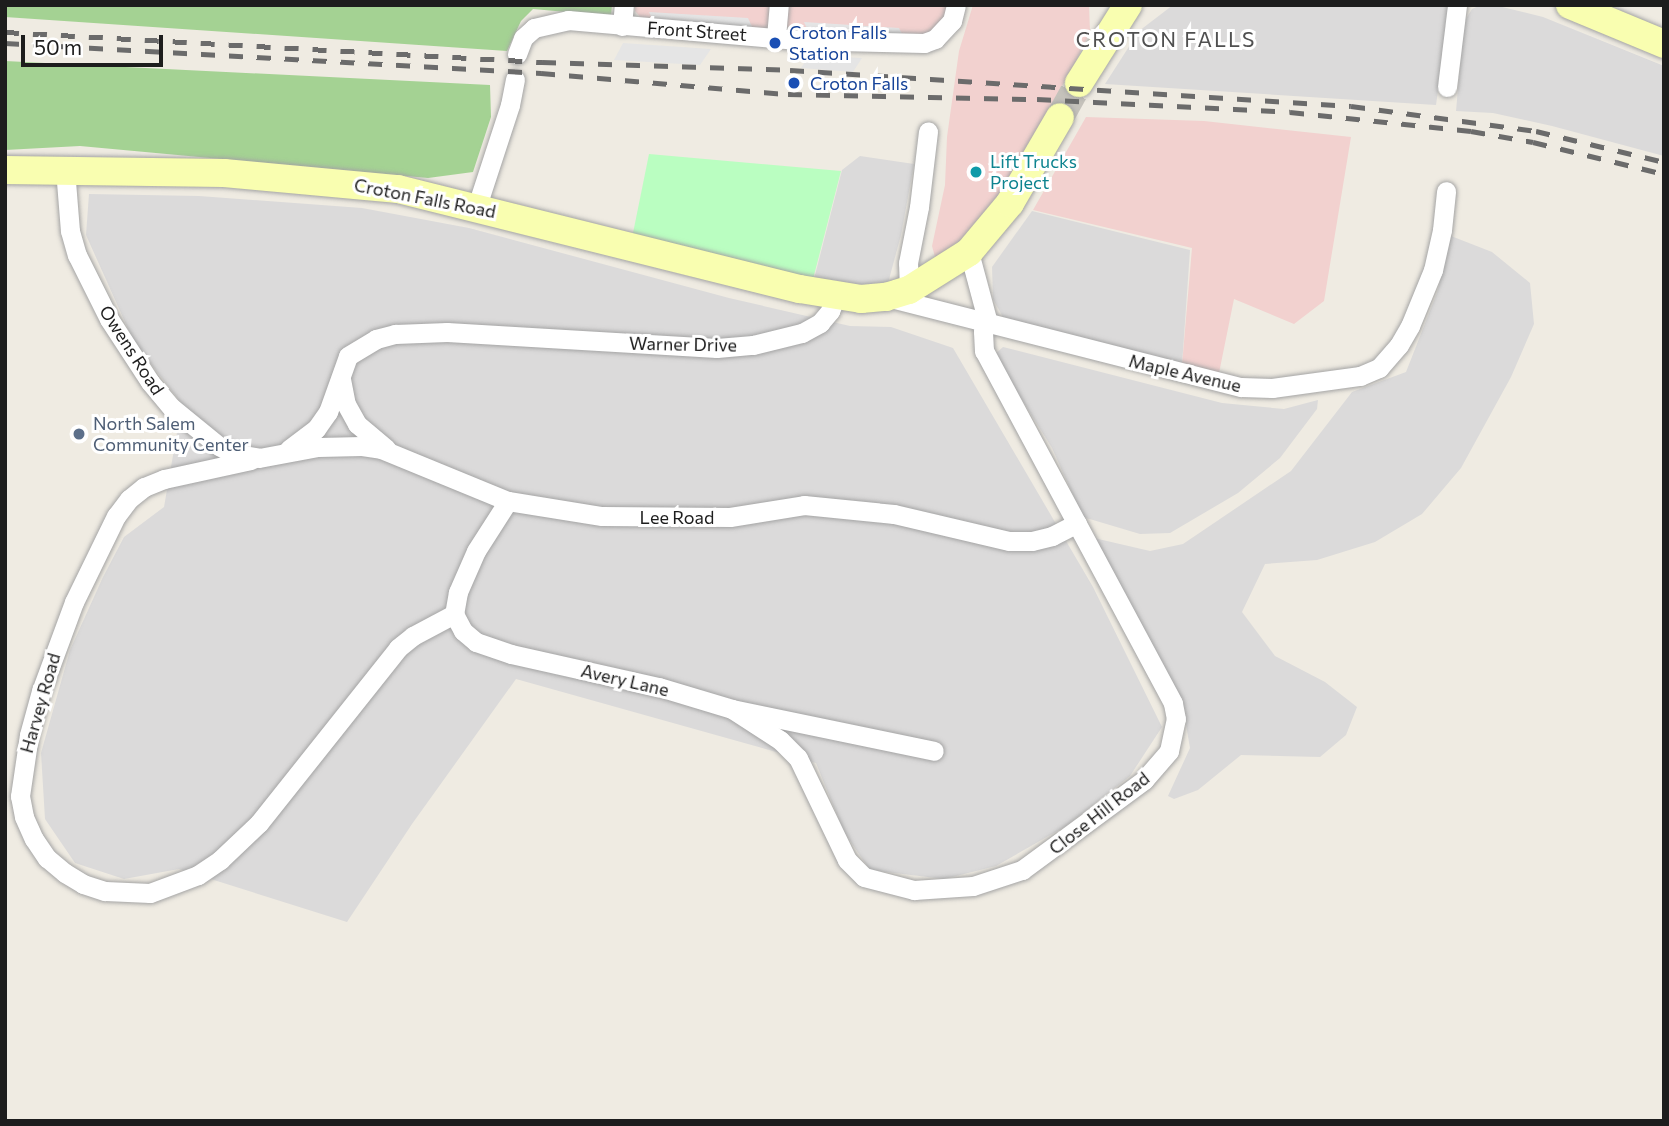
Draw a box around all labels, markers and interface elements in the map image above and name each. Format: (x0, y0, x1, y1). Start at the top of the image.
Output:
street label: Front Street (647, 17, 747, 45)
scale bar (24, 21, 166, 65)
place label: Croton Falls Station (789, 22, 887, 64)
district label: CROTON FALLS (1077, 26, 1255, 52)
text: 50 m (34, 34, 82, 59)
marker: Croton Falls Station (767, 35, 783, 51)
place label: Croton Falls (810, 72, 908, 94)
marker: Croton Falls (784, 73, 804, 93)
place label: Lift Trucks Project (990, 151, 1077, 194)
marker: Lift Trucks Project (968, 164, 984, 180)
street label: Croton Falls Road (352, 174, 498, 222)
street label: Owens Road (95, 301, 169, 399)
street label: Warner Drive (629, 332, 737, 356)
street label: Maple Avenue (1127, 350, 1243, 396)
place label: North Salem Community Center (93, 413, 249, 456)
marker: North Salem Community Center (71, 426, 87, 442)
street label: Lee Road (640, 506, 714, 528)
street label: Harvey Road (15, 650, 65, 756)
street label: Avery Lane (579, 659, 671, 701)
street label: Close Hill Road (1045, 767, 1153, 859)

